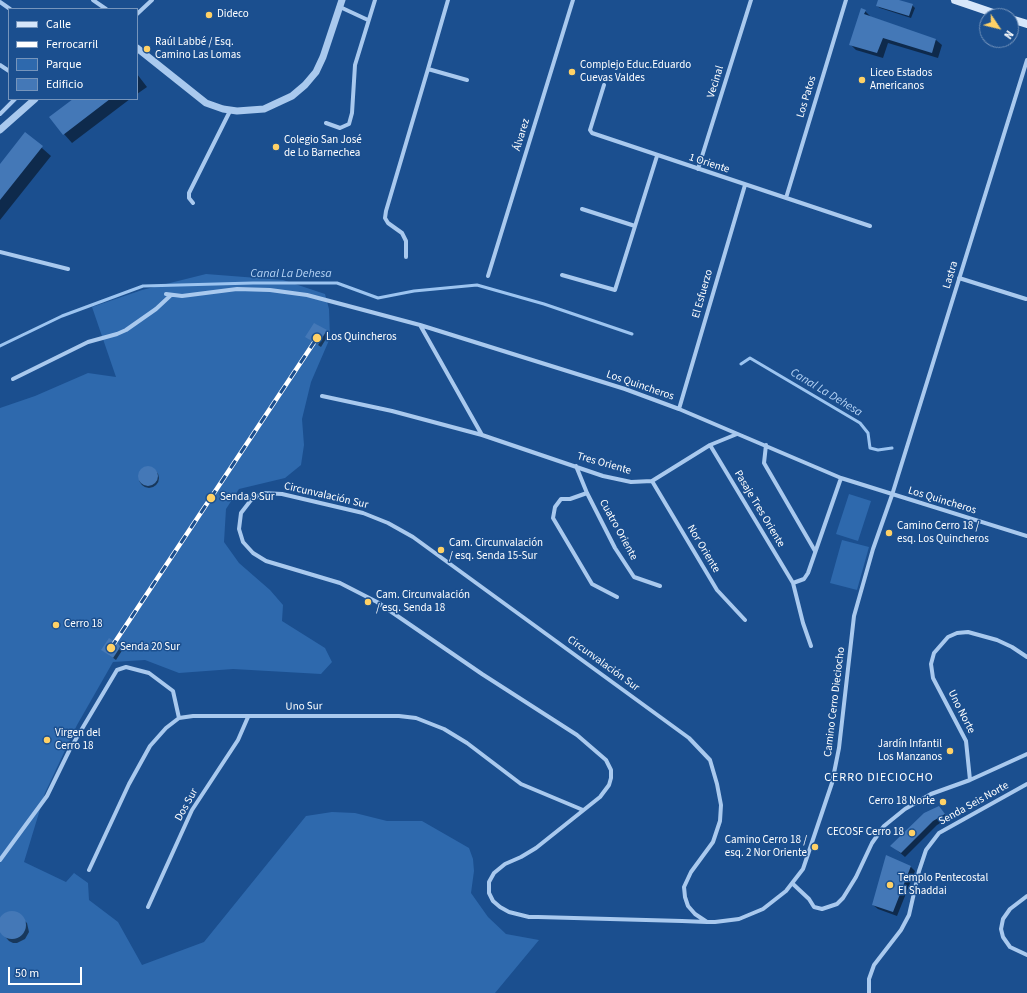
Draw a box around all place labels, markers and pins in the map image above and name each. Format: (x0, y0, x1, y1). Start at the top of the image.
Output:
place label: Dideco (217, 8, 249, 22)
marker: Dideco (204, 10, 214, 20)
place label: Raúl Labbé / Esq. Camino Las Lomas (155, 36, 241, 62)
marker: Raúl Labbé / Esq. Camino Las Lomas (142, 44, 152, 54)
place label: Complejo Educ.Eduardo Cuevas Valdes (580, 59, 691, 85)
marker: Complejo Educ.Eduardo Cuevas Valdes (567, 67, 577, 77)
place label: Liceo Estados Americanos (870, 67, 932, 93)
marker: Liceo Estados Americanos (857, 75, 867, 85)
place label: Colegio San José de Lo Barnechea (284, 134, 362, 160)
marker: Colegio San José de Lo Barnechea (271, 142, 281, 152)
place label: Los Quincheros (326, 331, 397, 345)
marker: Los Quincheros (311, 332, 323, 344)
place label: Senda 9 Sur (220, 491, 275, 505)
marker: Senda 9 Sur (205, 492, 217, 504)
place label: Camino Cerro 18 / esq. Los Quincheros (897, 520, 989, 546)
marker: Camino Cerro 18 / esq. Los Quincheros (884, 528, 894, 538)
place label: Cam. Circunvalación / esq. Senda 15-Sur (449, 537, 543, 563)
marker: Cam. Circunvalación / esq. Senda 15-Sur (436, 545, 446, 555)
place label: Cam. Circunvalación / esq. Senda 18 (376, 589, 470, 615)
marker: Cam. Circunvalación / esq. Senda 18 (363, 597, 373, 607)
place label: Cerro 18 (64, 618, 102, 632)
marker: Cerro 18 (51, 620, 61, 630)
place label: Senda 20 Sur (120, 641, 180, 655)
marker: Senda 20 Sur (105, 642, 117, 654)
place label: Virgen del Cerro 18 (55, 727, 101, 753)
marker: Virgen del Cerro 18 (42, 735, 52, 745)
place label: Jardín Infantil Los Manzanos (878, 738, 942, 764)
marker: Jardín Infantil Los Manzanos (945, 746, 955, 756)
place label: Cerro 18 Norte (869, 795, 935, 809)
marker: Cerro 18 Norte (938, 797, 948, 807)
place label: CECOSF Cerro 18 (827, 826, 904, 840)
marker: CECOSF Cerro 18 (907, 828, 917, 838)
place label: Camino Cerro 18 / esq. 2 Nor Oriente (725, 834, 807, 860)
marker: Camino Cerro 18 / esq. 2 Nor Oriente (810, 842, 820, 852)
place label: Templo Pentecostal El Shaddai (898, 872, 988, 898)
marker: Templo Pentecostal El Shaddai (885, 880, 895, 890)

